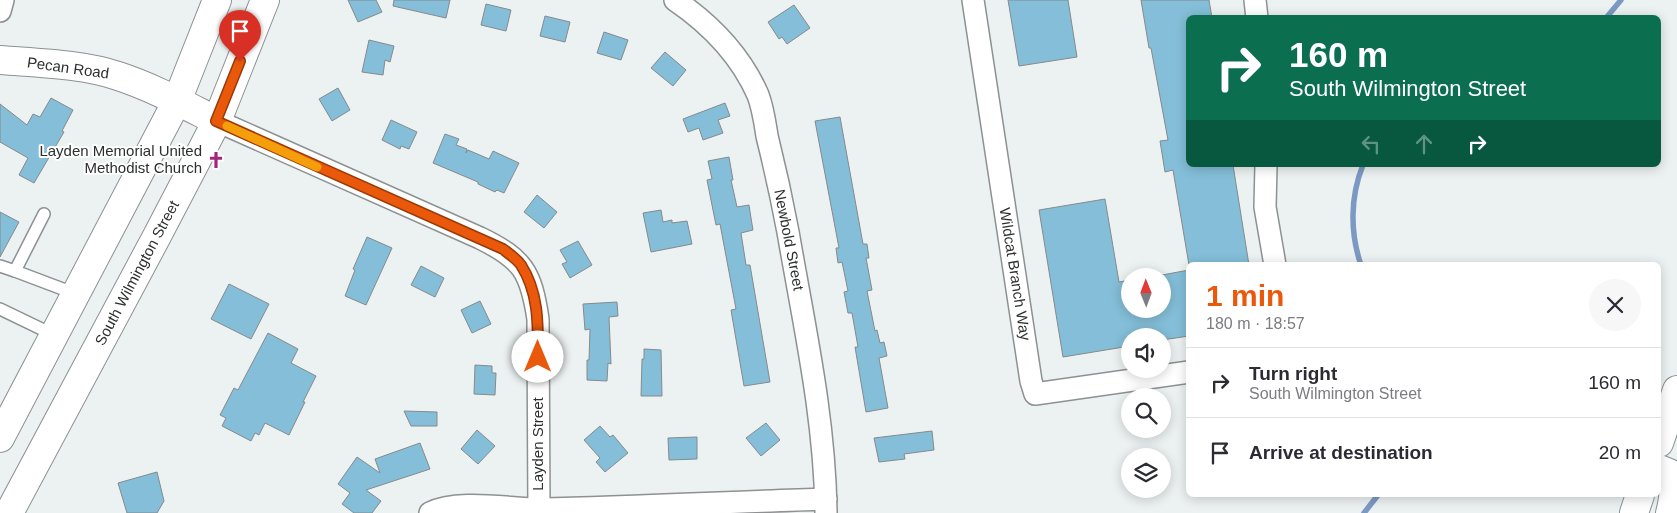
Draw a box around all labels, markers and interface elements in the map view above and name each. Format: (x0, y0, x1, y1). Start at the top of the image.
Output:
pin (219, 10, 261, 61)
icon: arrive (226, 17, 254, 45)
icon: right (1206, 35, 1271, 100)
text: 160 m (1289, 35, 1388, 74)
street label: Pecan Road (26, 53, 110, 82)
text: South Wilmington Street (1289, 76, 1526, 101)
icon: left (1357, 130, 1385, 158)
icon: ahead (1410, 130, 1438, 158)
icon: right (1463, 130, 1491, 158)
place label: Layden Memorial United Methodist Church (39, 142, 202, 176)
church icon: Layden Memorial United Methodist Church (206, 150, 226, 170)
street label: Newbold Street (771, 188, 808, 293)
street label: South Wilmington Street (91, 197, 182, 348)
street label: Wildcat Branch Way (997, 206, 1034, 342)
north arrow (1121, 268, 1171, 318)
map controls (1121, 268, 1171, 498)
text: 1 min (1206, 279, 1284, 312)
button: close (1589, 279, 1641, 331)
text: 180 m · 18:57 (1206, 315, 1305, 332)
button: sound (1121, 328, 1171, 378)
position arrow (511, 330, 563, 382)
text: Turn right (1249, 363, 1337, 384)
icon: right (1206, 369, 1234, 397)
text: 160 m (1588, 372, 1641, 393)
text: South Wilmington Street (1249, 385, 1422, 402)
button: search (1121, 388, 1171, 438)
street label: Layden Street (529, 396, 546, 491)
icon: arrive (1206, 439, 1234, 467)
text: Arrive at destination (1249, 442, 1433, 463)
text: 20 m (1599, 442, 1641, 463)
button: layers (1121, 448, 1171, 498)

